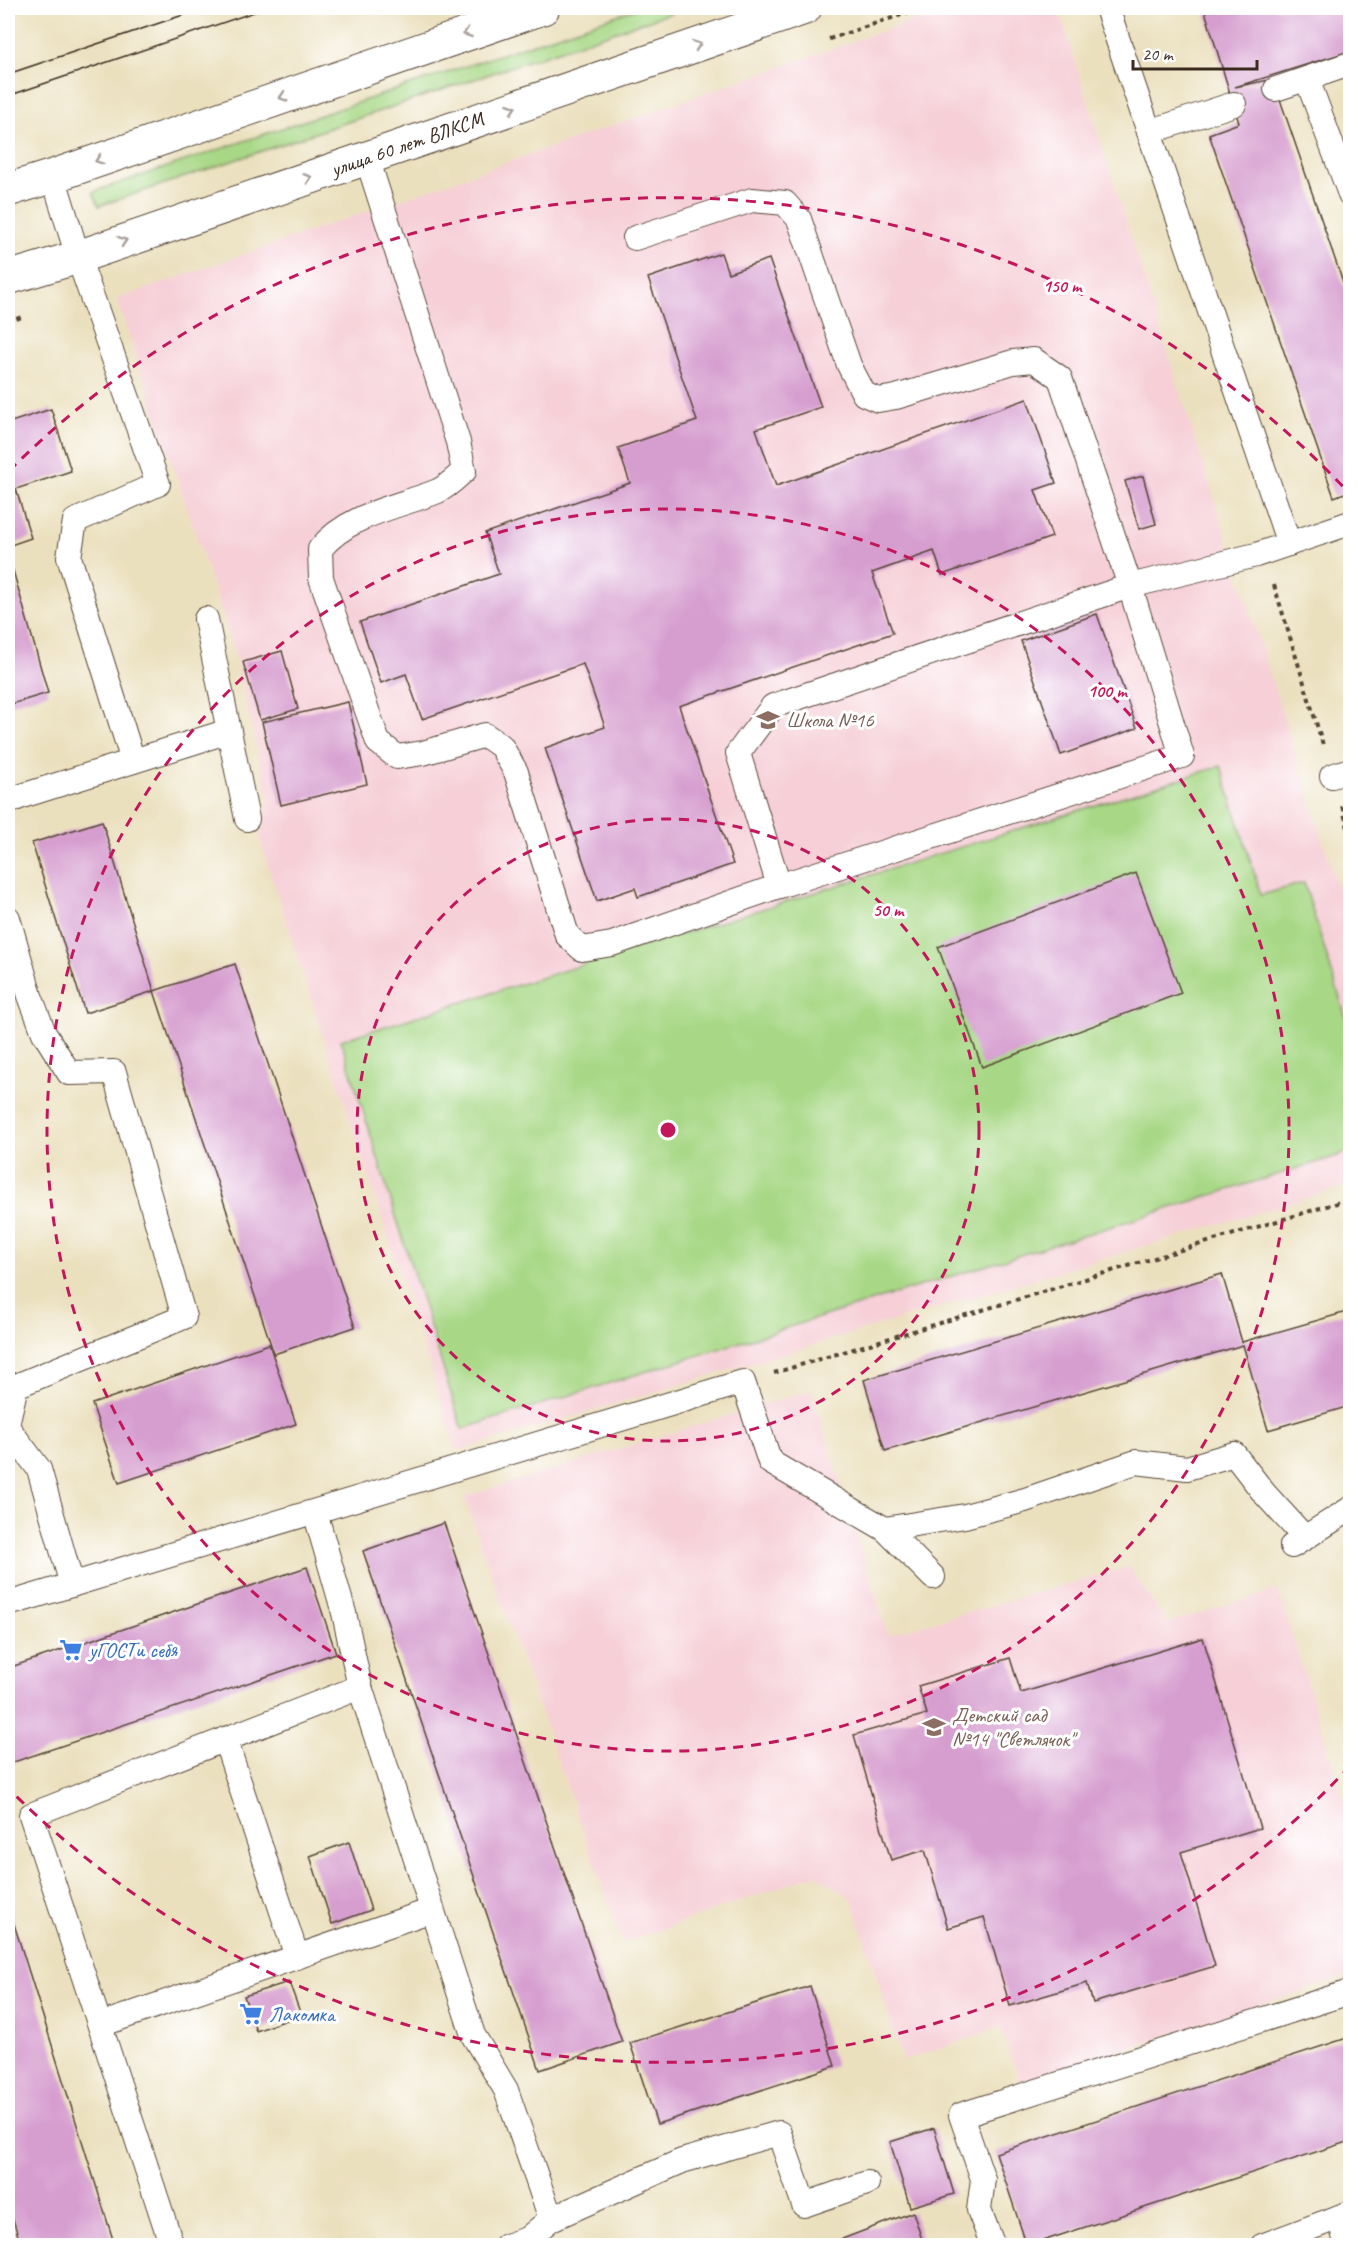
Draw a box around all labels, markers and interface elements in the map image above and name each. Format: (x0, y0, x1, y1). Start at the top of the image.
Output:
one-way arrow (462, 26, 473, 39)
scale bar (1133, 33, 1258, 71)
one-way arrow (691, 39, 702, 52)
text: 20 m (1142, 43, 1175, 65)
one-way arrow (278, 90, 289, 102)
one-way arrow (506, 103, 517, 115)
street label: улица 60 лет ВЛКСМ (325, 105, 488, 183)
one-way arrow (94, 153, 105, 166)
one-way arrow (302, 173, 313, 185)
one-way arrow (117, 236, 128, 248)
text: 150 m (1043, 275, 1083, 297)
text: 100 m (1088, 680, 1128, 702)
school or university icon: Школа №16 (755, 707, 781, 733)
place label: Школа №16 (786, 707, 874, 733)
text: 50 m (873, 899, 905, 921)
centre of rings (658, 1120, 678, 1140)
supermarket icon: уГОСТи себя (58, 1637, 84, 1663)
place label: уГОСТи себя (87, 1637, 178, 1663)
place label: Детский сад №14 "Светлячок" (952, 1702, 1078, 1752)
school or university icon: Детский сад №14 "Светлячок" (921, 1714, 947, 1740)
supermarket icon: Лакомка (238, 2001, 264, 2027)
place label: Лакомка (269, 2001, 337, 2027)

